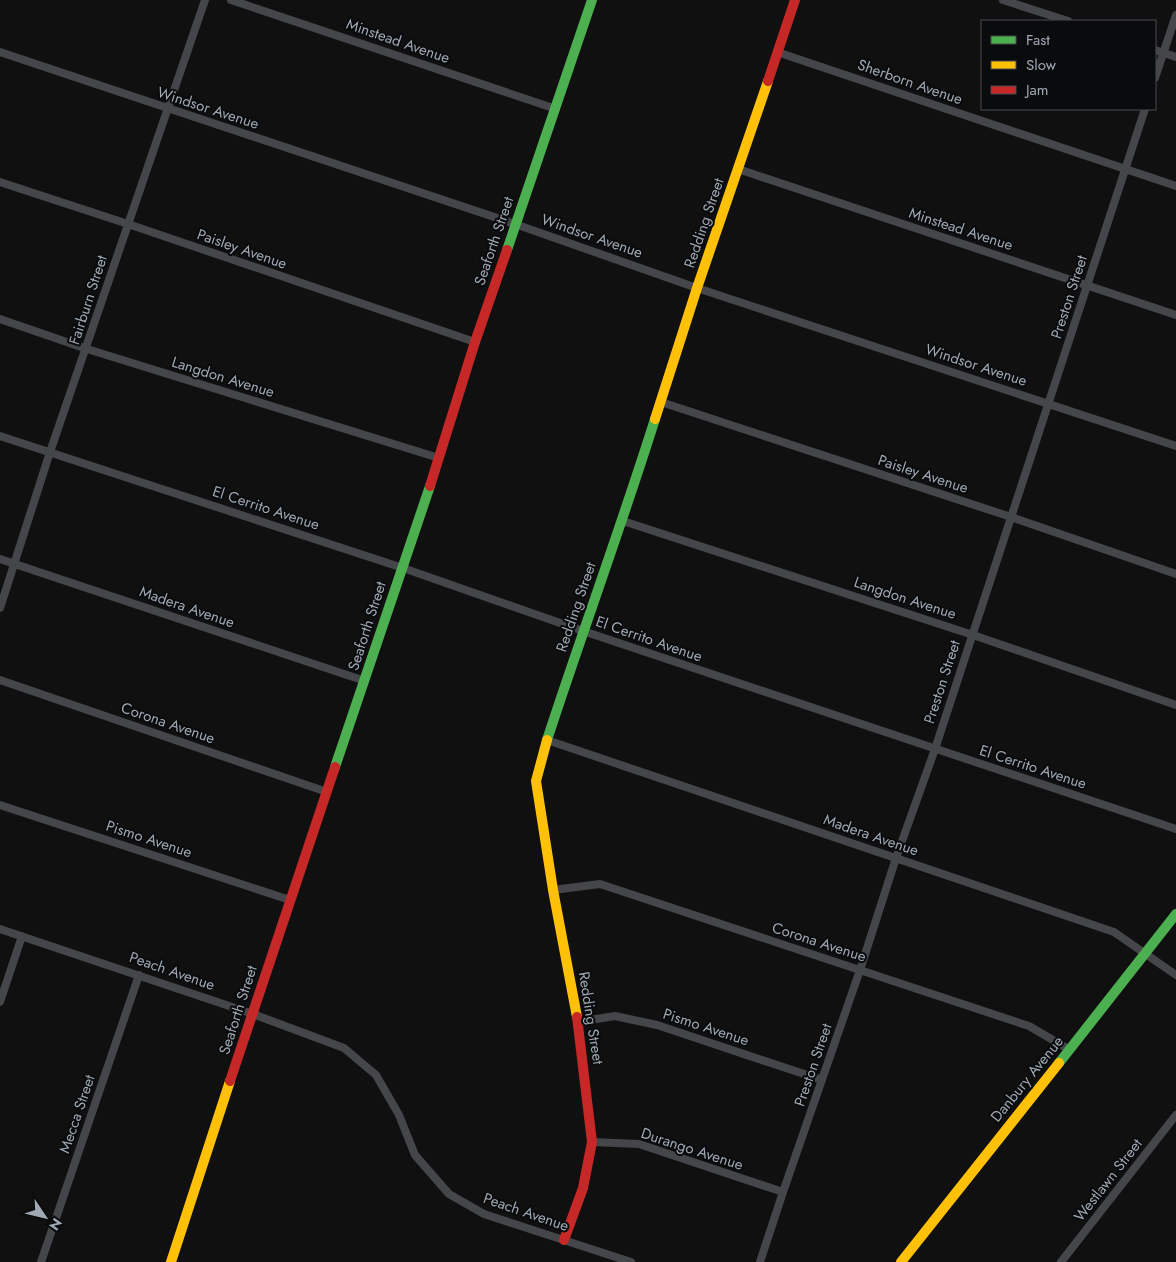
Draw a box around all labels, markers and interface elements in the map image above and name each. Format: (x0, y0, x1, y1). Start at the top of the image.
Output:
street label: Minstead Avenue (343, 13, 453, 69)
legend (981, 20, 1156, 110)
text: Fast (1026, 29, 1050, 51)
street label: Sherborn Avenue (854, 54, 966, 110)
text: Slow (1026, 54, 1057, 76)
text: Jam (1024, 79, 1049, 101)
street label: Windsor Avenue (154, 81, 262, 135)
street label: Redding Street (678, 175, 730, 271)
street label: Seaforth Street (469, 193, 520, 288)
street label: Minstead Avenue (906, 202, 1016, 256)
street label: Windsor Avenue (538, 208, 646, 264)
street label: Paisley Avenue (194, 223, 290, 275)
street label: Fairburn Street (63, 252, 113, 348)
street label: Preston Street (1045, 252, 1093, 342)
street label: Windsor Avenue (922, 338, 1030, 392)
street label: Langdon Avenue (169, 351, 277, 403)
street label: Paisley Avenue (875, 449, 971, 499)
street label: El Cerrito Avenue (210, 480, 323, 536)
street label: Redding Street (550, 559, 602, 655)
street label: Langdon Avenue (851, 571, 959, 625)
street label: Seaforth Street (342, 578, 392, 673)
street label: Madera Avenue (137, 580, 238, 634)
street label: El Cerrito Avenue (593, 610, 706, 668)
street label: Preston Street (918, 637, 966, 727)
street label: Corona Avenue (118, 697, 218, 749)
street label: El Cerrito Avenue (977, 739, 1090, 795)
street label: Madera Avenue (821, 808, 922, 862)
street label: Pismo Avenue (103, 815, 195, 863)
street label: Corona Avenue (769, 916, 869, 968)
street label: Peach Avenue (126, 946, 218, 996)
street label: Seaforth Street (213, 962, 263, 1057)
street label: Redding Street (573, 970, 609, 1066)
street label: Pismo Avenue (660, 1003, 752, 1051)
street label: Preston Street (789, 1020, 838, 1110)
street label: Danbury Avenue (985, 1031, 1069, 1127)
street label: Mecca Street (53, 1071, 101, 1156)
street label: Durango Avenue (638, 1122, 746, 1176)
street label: Westlawn Street (1069, 1134, 1148, 1226)
street label: Peach Avenue (480, 1187, 572, 1237)
north arrow (20, 1192, 70, 1242)
text: N (44, 1214, 67, 1235)

